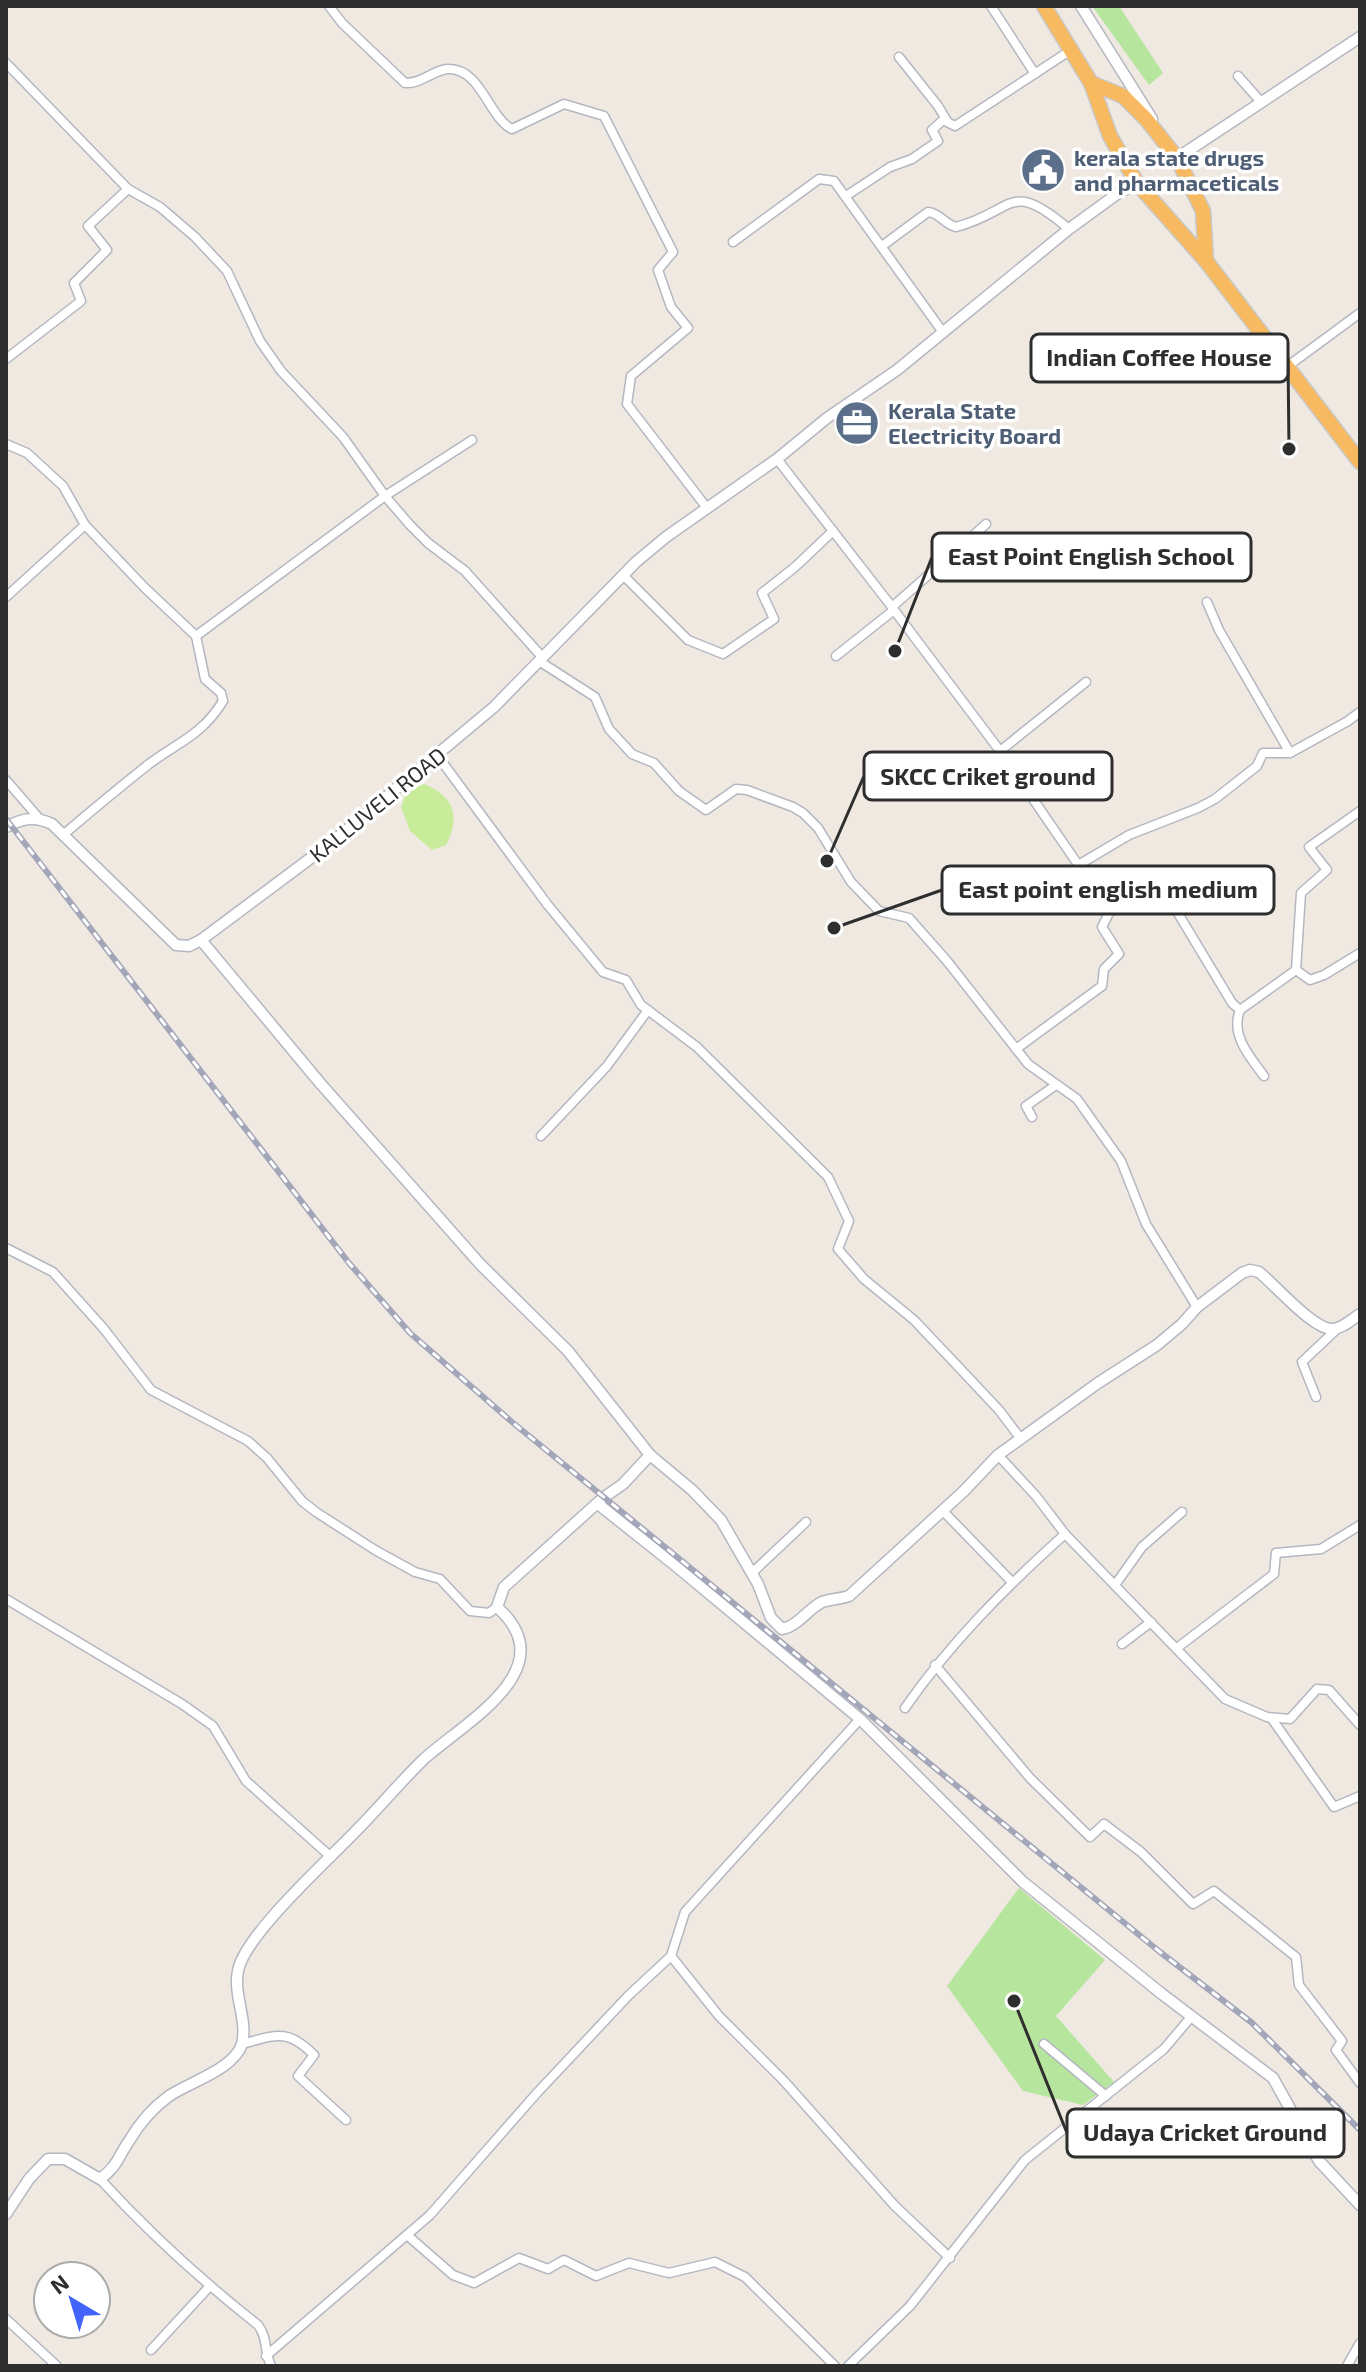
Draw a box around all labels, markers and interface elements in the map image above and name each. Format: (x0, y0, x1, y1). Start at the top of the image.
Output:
place label: kerala state drugs and pharmaceticals (1074, 144, 1279, 195)
public building icon: kerala state drugs and pharmaceticals (1019, 146, 1067, 194)
callout: Indian Coffee House (1031, 334, 1288, 382)
text: Indian Coffee House (1046, 342, 1272, 371)
place label: Kerala State Electricity Board (888, 397, 1061, 449)
office icon: Kerala State Electricity Board (833, 399, 881, 447)
callout: East Point English School (932, 533, 1251, 581)
text: East Point English School (948, 541, 1234, 570)
street label: KALLUVELI ROAD (304, 741, 450, 867)
callout: SKCC Criket ground (864, 752, 1112, 800)
text: SKCC Criket ground (880, 761, 1096, 790)
callout: East point english medium (942, 866, 1274, 914)
text: East point english medium (958, 874, 1258, 903)
callout: Udaya Cricket Ground (1067, 2109, 1344, 2157)
text: Udaya Cricket Ground (1083, 2117, 1327, 2146)
north arrow (32, 2260, 112, 2340)
text: N (45, 2268, 73, 2299)

